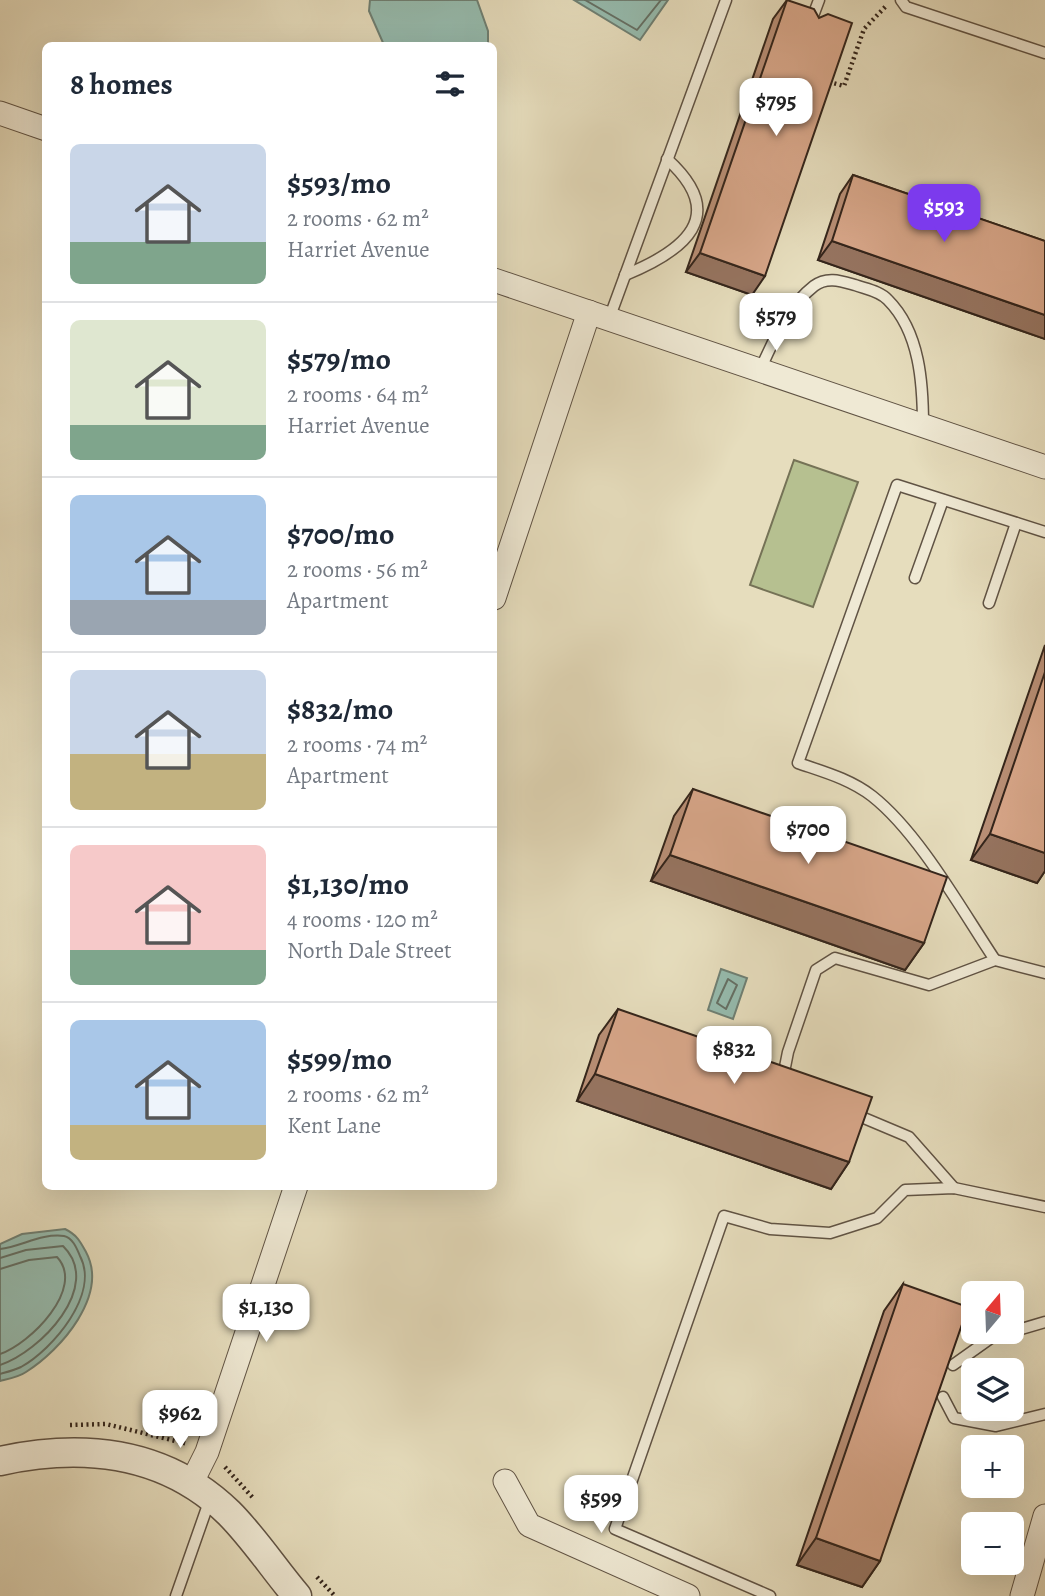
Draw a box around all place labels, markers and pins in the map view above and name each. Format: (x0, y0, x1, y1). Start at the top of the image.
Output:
pin: $795 (735, 78, 817, 138)
pin: $593 (903, 184, 985, 244)
pin: $579 (735, 294, 817, 353)
pin: $700 (767, 806, 849, 866)
pin: $832 (693, 1026, 775, 1086)
pin: $1,130 (209, 1284, 323, 1344)
pin: $962 (139, 1390, 221, 1450)
pin: $599 (560, 1476, 642, 1535)

